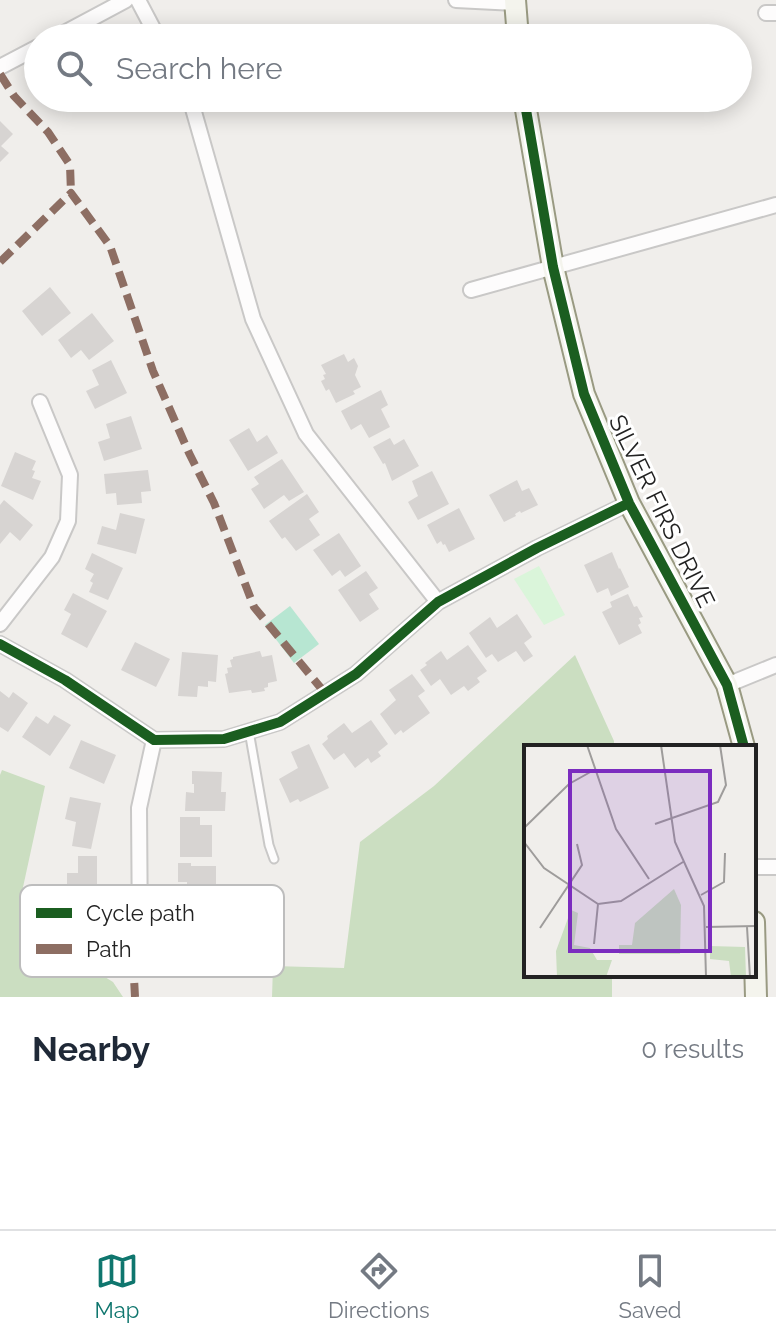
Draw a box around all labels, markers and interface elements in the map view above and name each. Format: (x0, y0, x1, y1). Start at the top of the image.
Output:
search box (24, 24, 752, 112)
icon: search (52, 46, 96, 90)
text: Search here (116, 51, 283, 86)
street label: SILVER FIRS DRIVE (603, 410, 721, 612)
inset map (524, 745, 756, 977)
legend (20, 885, 284, 977)
text: Cycle path (86, 900, 195, 926)
text: Path (86, 936, 132, 962)
text: Nearby (32, 1029, 150, 1069)
text: 0 results (641, 1034, 744, 1064)
tab: Map (94, 1249, 139, 1323)
tab: Directions (328, 1249, 430, 1323)
tab: Saved (619, 1249, 682, 1323)

